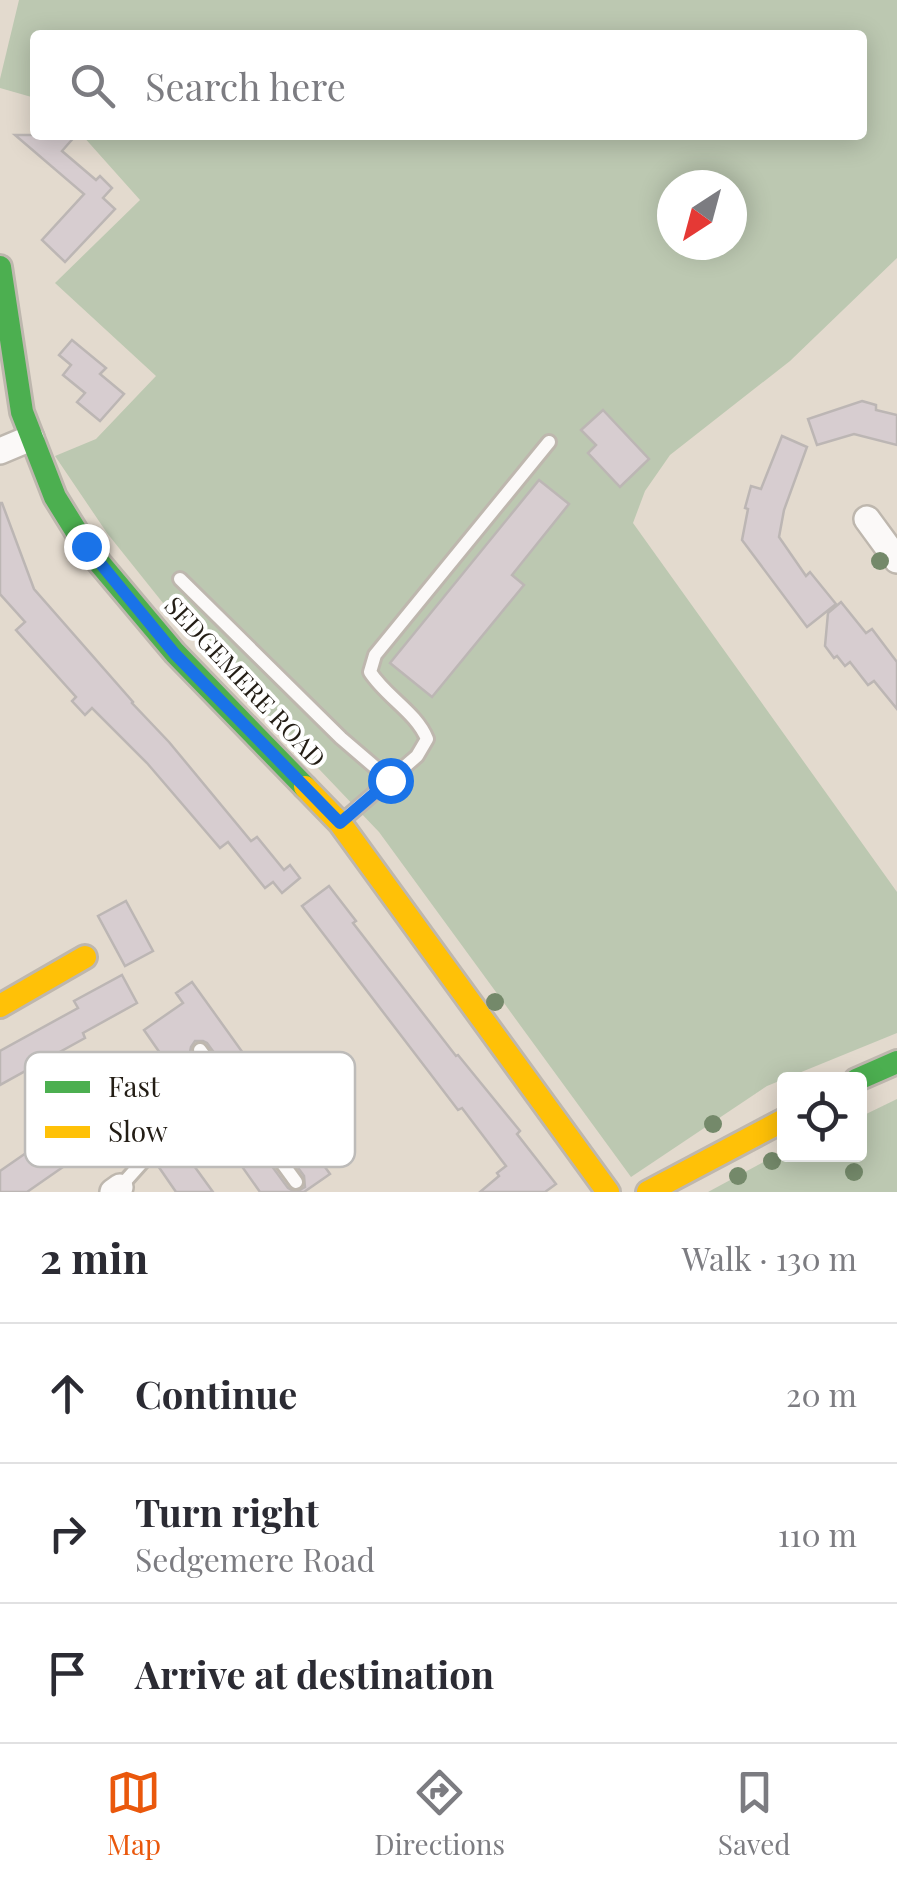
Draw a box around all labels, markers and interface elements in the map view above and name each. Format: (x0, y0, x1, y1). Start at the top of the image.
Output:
search box (30, 30, 867, 140)
icon: search (65, 58, 120, 113)
text: Search here (145, 60, 346, 111)
north arrow (657, 170, 747, 260)
route end (64, 524, 110, 570)
street label: SEDGEMERE ROAD (158, 589, 334, 773)
route start (368, 758, 414, 804)
legend (25, 1052, 355, 1167)
text: Fast (108, 1067, 161, 1104)
map controls (777, 1072, 867, 1162)
button: locate (777, 1072, 867, 1162)
text: Slow (108, 1112, 168, 1149)
text: 2 min (40, 1229, 148, 1285)
text: Walk · 130 m (682, 1236, 857, 1279)
icon: ahead (40, 1366, 95, 1421)
text: Continue (135, 1368, 297, 1419)
text: 20 m (786, 1372, 857, 1415)
text: Turn right (135, 1486, 319, 1537)
icon: right (40, 1506, 95, 1561)
text: 110 m (778, 1512, 857, 1555)
text: Sedgemere Road (135, 1537, 375, 1580)
icon: arrive (40, 1646, 95, 1701)
text: Arrive at destination (135, 1648, 494, 1699)
tab: Map (106, 1765, 161, 1862)
tab: Directions (374, 1765, 505, 1862)
tab: Saved (718, 1765, 791, 1862)

